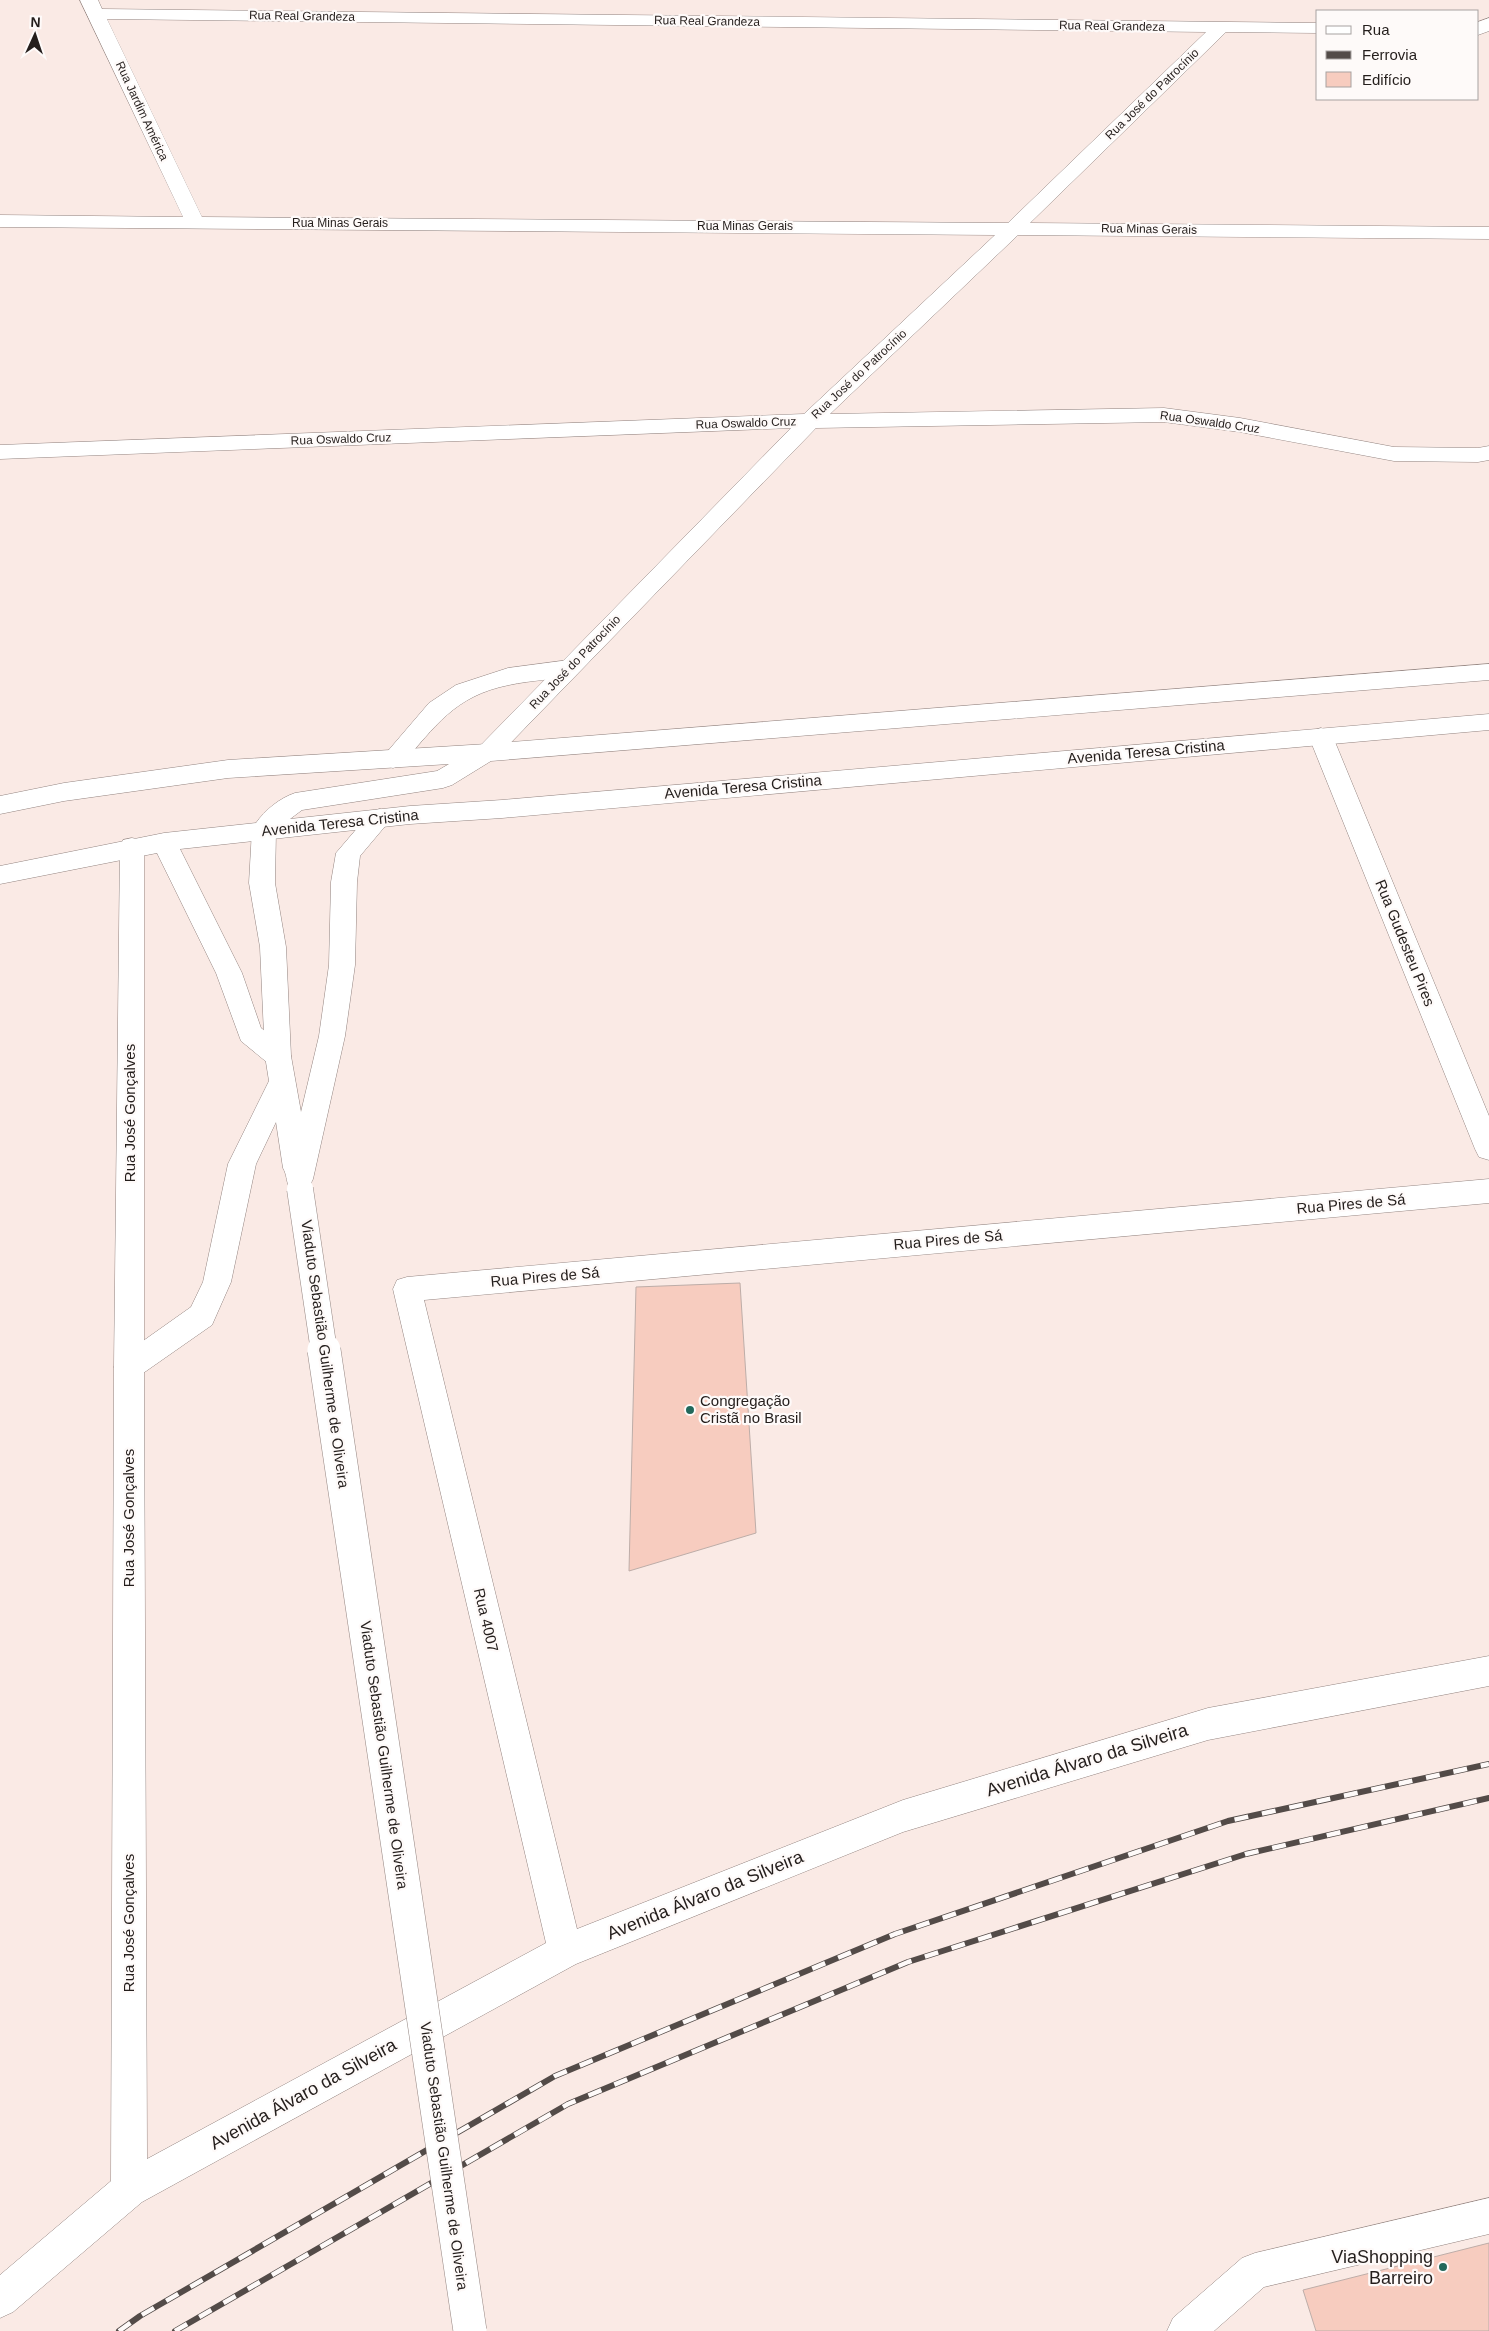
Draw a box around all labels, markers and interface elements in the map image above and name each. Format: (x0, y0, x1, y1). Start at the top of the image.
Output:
street label: Rua Real Grandeza (249, 8, 355, 24)
north arrow (10, 10, 60, 60)
legend (1316, 10, 1479, 100)
street label: Rua Real Grandeza (654, 13, 760, 29)
text: N (30, 14, 41, 30)
street label: Rua Real Grandeza (1059, 18, 1165, 34)
text: Rua (1362, 21, 1390, 38)
street label: Rua José do Patrocínio (1102, 45, 1202, 142)
text: Ferrovia (1362, 46, 1418, 63)
street label: Rua Jardim América (113, 59, 171, 163)
text: Edifício (1362, 71, 1411, 88)
street label: Rua Minas Gerais (292, 216, 388, 230)
street label: Rua Minas Gerais (697, 219, 793, 233)
street label: Rua Minas Gerais (1101, 221, 1197, 237)
street label: Rua José do Patrocínio (809, 326, 910, 422)
street label: Rua Oswaldo Cruz (1159, 408, 1261, 436)
street label: Rua Oswaldo Cruz (695, 414, 797, 432)
street label: Rua Oswaldo Cruz (290, 430, 392, 448)
street label: Rua José do Patrocínio (527, 612, 624, 712)
street label: Avenida Teresa Cristina (1067, 736, 1226, 767)
street label: Avenida Teresa Cristina (664, 771, 823, 802)
street label: Avenida Teresa Cristina (261, 806, 420, 839)
street label: Rua Gudesteu Pires (1372, 877, 1439, 1009)
street label: Rua José Gonçalves (121, 1044, 138, 1182)
street label: Rua Pires de Sá (1296, 1190, 1407, 1217)
street label: Viaduto Sebastião Guilherme de Oliveira (298, 1219, 353, 1490)
street label: Rua Pires de Sá (893, 1226, 1004, 1253)
street label: Rua Pires de Sá (490, 1263, 601, 1290)
place label: Congregação Cristã no Brasil (700, 1392, 802, 1426)
marker: Congregação Cristã no Brasil (684, 1404, 696, 1416)
street label: Rua José Gonçalves (120, 1449, 137, 1587)
street label: Rua 4007 (471, 1586, 502, 1653)
street label: Viaduto Sebastião Guilherme de Oliveira (357, 1620, 412, 1891)
street label: Avenida Álvaro da Silveira (984, 1719, 1191, 1800)
street label: Avenida Álvaro da Silveira (604, 1846, 807, 1944)
street label: Rua José Gonçalves (120, 1854, 137, 1992)
street label: Viaduto Sebastião Guilherme de Oliveira (417, 2021, 472, 2292)
street label: Avenida Álvaro da Silveira (206, 2034, 400, 2154)
place label: ViaShopping Barreiro (1331, 2247, 1433, 2288)
marker: ViaShopping Barreiro (1437, 2261, 1449, 2273)

